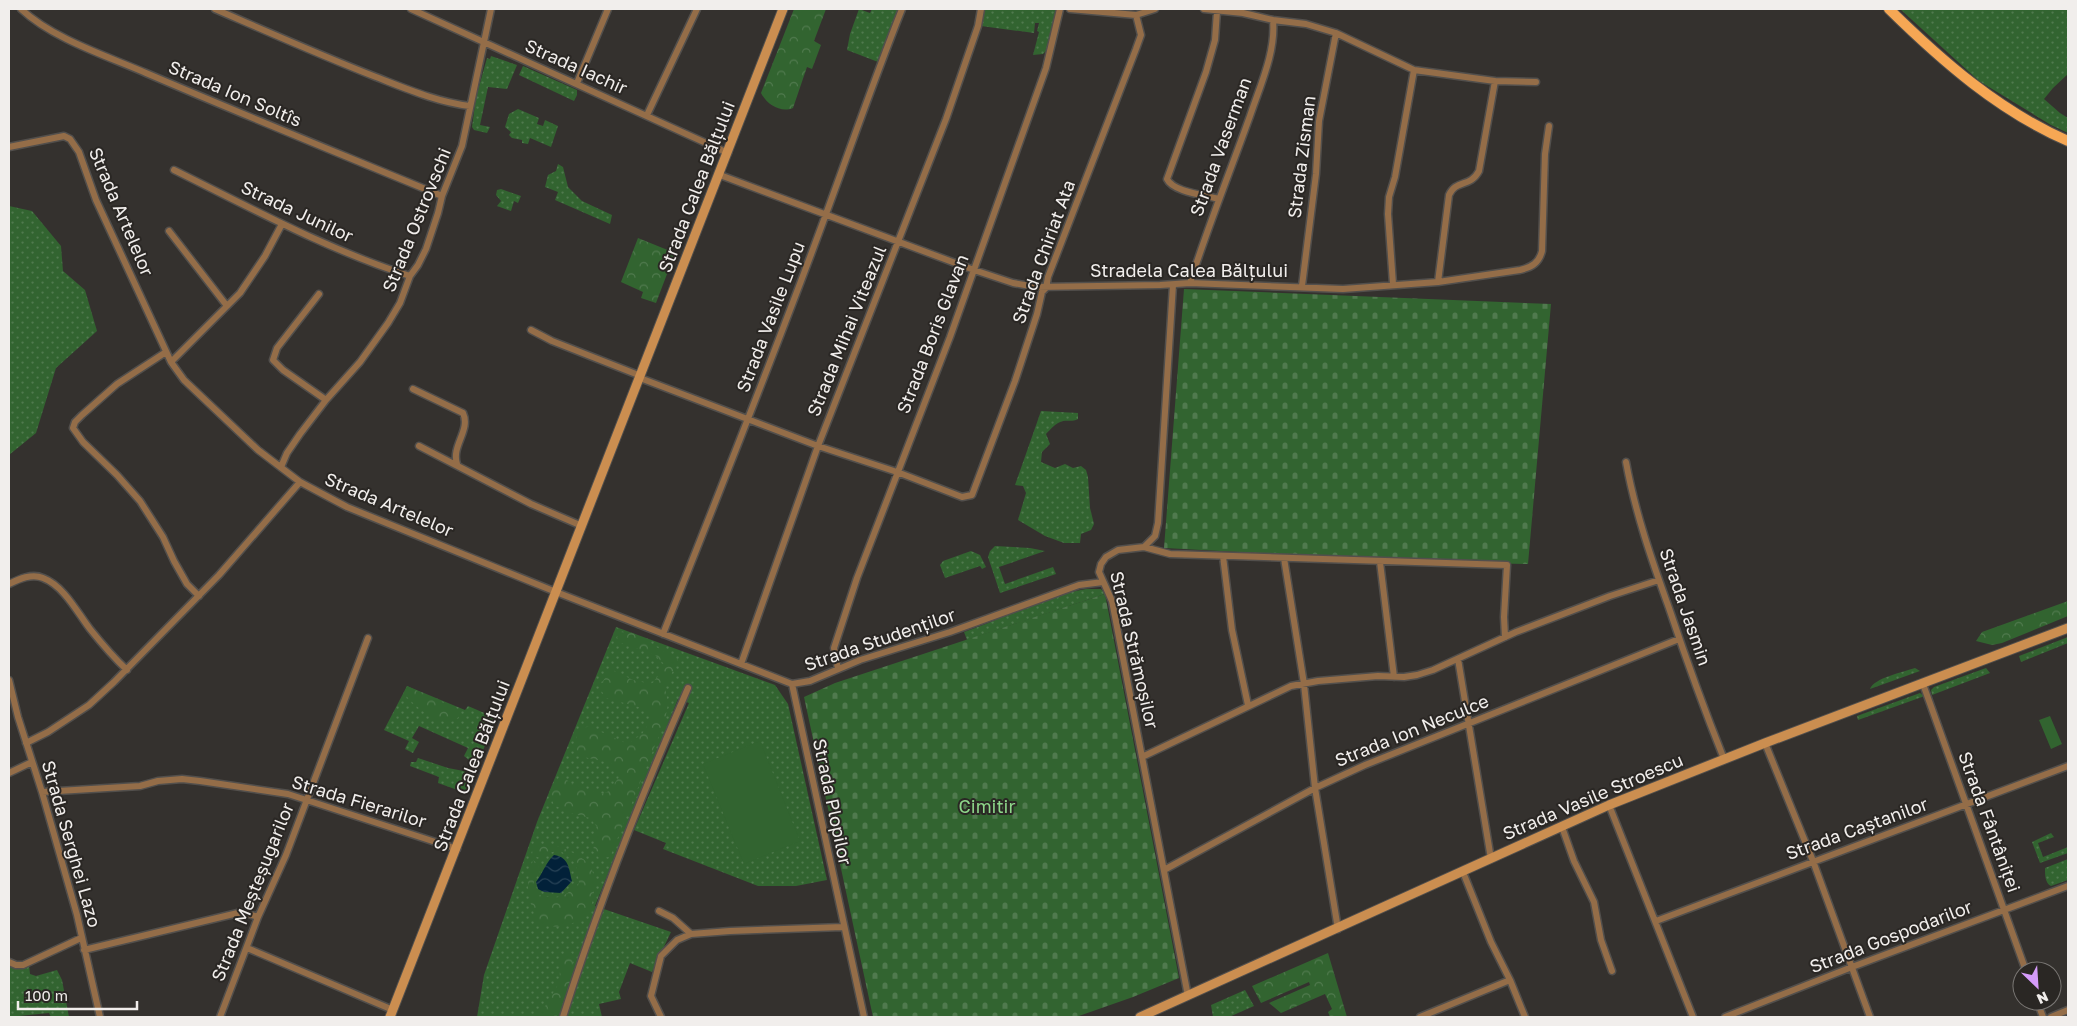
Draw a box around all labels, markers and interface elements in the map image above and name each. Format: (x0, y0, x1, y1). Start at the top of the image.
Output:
street label: Strada Iachir (522, 34, 631, 98)
street label: Strada Ion Soltîs (166, 55, 305, 131)
street label: Strada Vaserman (1185, 74, 1255, 219)
street label: Strada Zisman (1283, 94, 1319, 219)
street label: Strada Calea Bălțului (653, 98, 739, 275)
street label: Strada Artelelor (85, 144, 159, 279)
street label: Strada Ostrovschi (377, 144, 455, 295)
street label: Strada Junilor (238, 175, 357, 247)
street label: Strada Chiriat Ata (1007, 177, 1079, 327)
street label: Strada Vasile Lupu (731, 238, 809, 395)
street label: Strada Mihai Viteazul (802, 242, 891, 419)
street label: Strada Boris Glavan (892, 251, 973, 416)
street label: Stradela Calea Bălțului (1090, 259, 1288, 281)
street label: Strada Artelelor (322, 467, 457, 541)
street label: Strada Jasmin (1656, 545, 1716, 668)
street label: Strada Strămoșilor (1106, 569, 1164, 731)
street label: Strada Studenților (801, 603, 958, 675)
street label: Strada Calea Bălțului (428, 677, 514, 854)
street label: Strada Ion Neculce (1332, 689, 1492, 771)
street label: Strada Plopilor (809, 737, 857, 867)
street label: Strada Vasile Stroescu (1499, 748, 1686, 844)
street label: Strada Fântâniței (1954, 748, 2026, 895)
street label: Strada Serghei Lazo (38, 758, 106, 930)
street label: Strada Fierarilor (289, 770, 429, 832)
street label: Strada Caștanilor (1783, 792, 1931, 864)
park label: Cimitir (959, 795, 1015, 817)
street label: Strada Meșteșugarilor (206, 799, 298, 984)
street label: Strada Gospodarilor (1806, 895, 1975, 977)
north arrow (2012, 961, 2062, 1011)
scale bar (18, 978, 136, 1010)
text: 100 m (25, 986, 68, 1004)
text: N (2034, 988, 2051, 1008)

